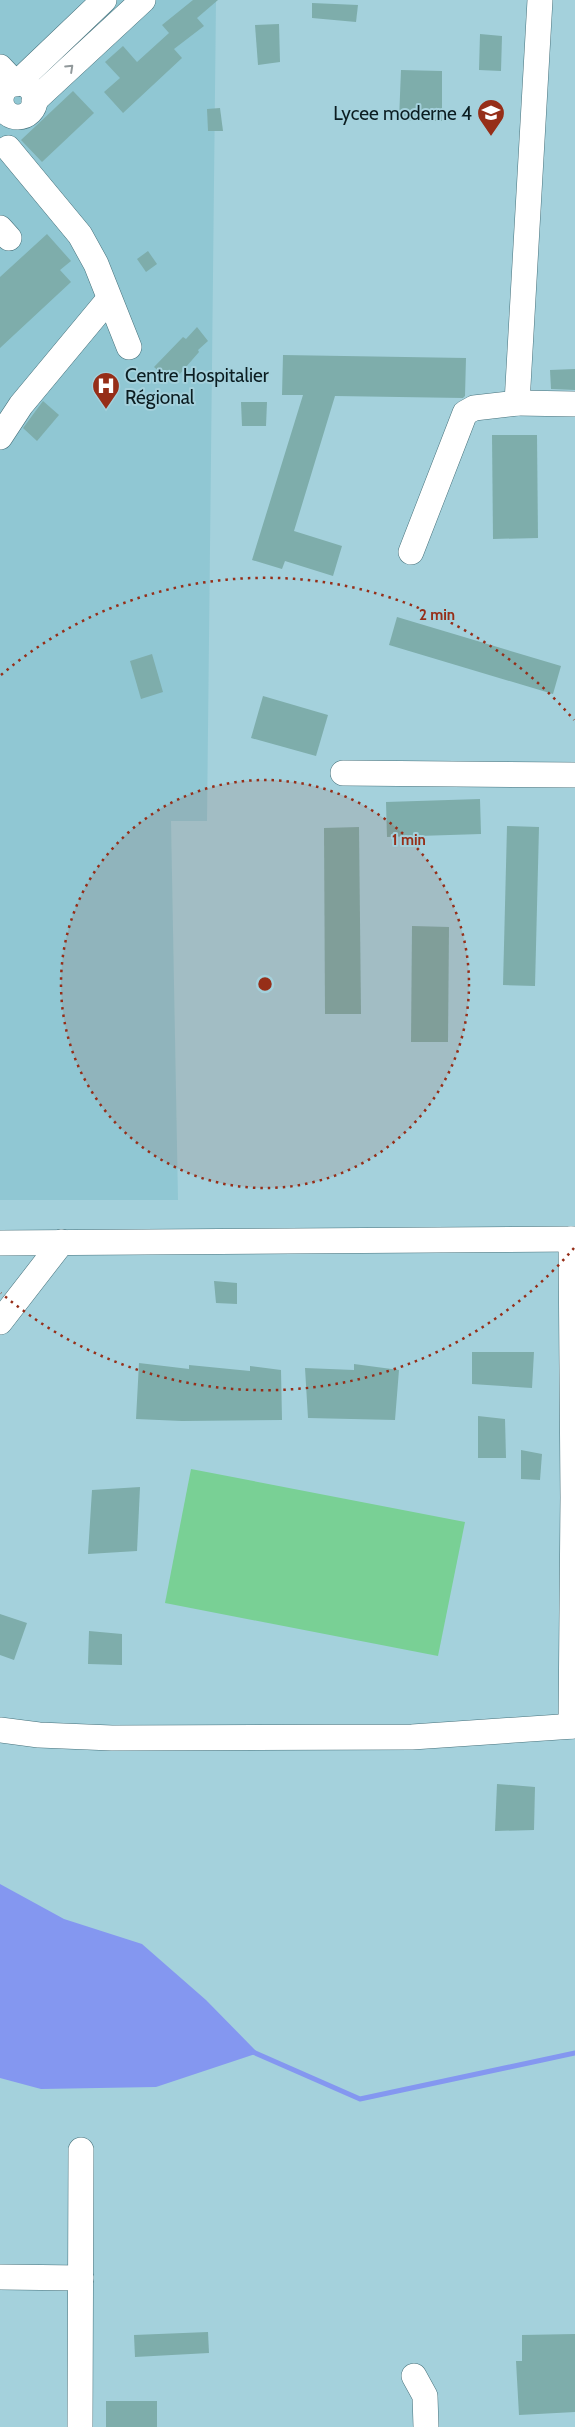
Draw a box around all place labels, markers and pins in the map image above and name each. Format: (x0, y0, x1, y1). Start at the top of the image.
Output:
school or university icon: Lycee moderne 4 (476, 98, 506, 137)
place label: Lycee moderne 4 (333, 102, 472, 125)
place label: Centre Hospitalier Régional (125, 364, 269, 409)
hospital icon: Centre Hospitalier Régional (91, 371, 121, 410)
centre of rings (256, 975, 274, 993)

